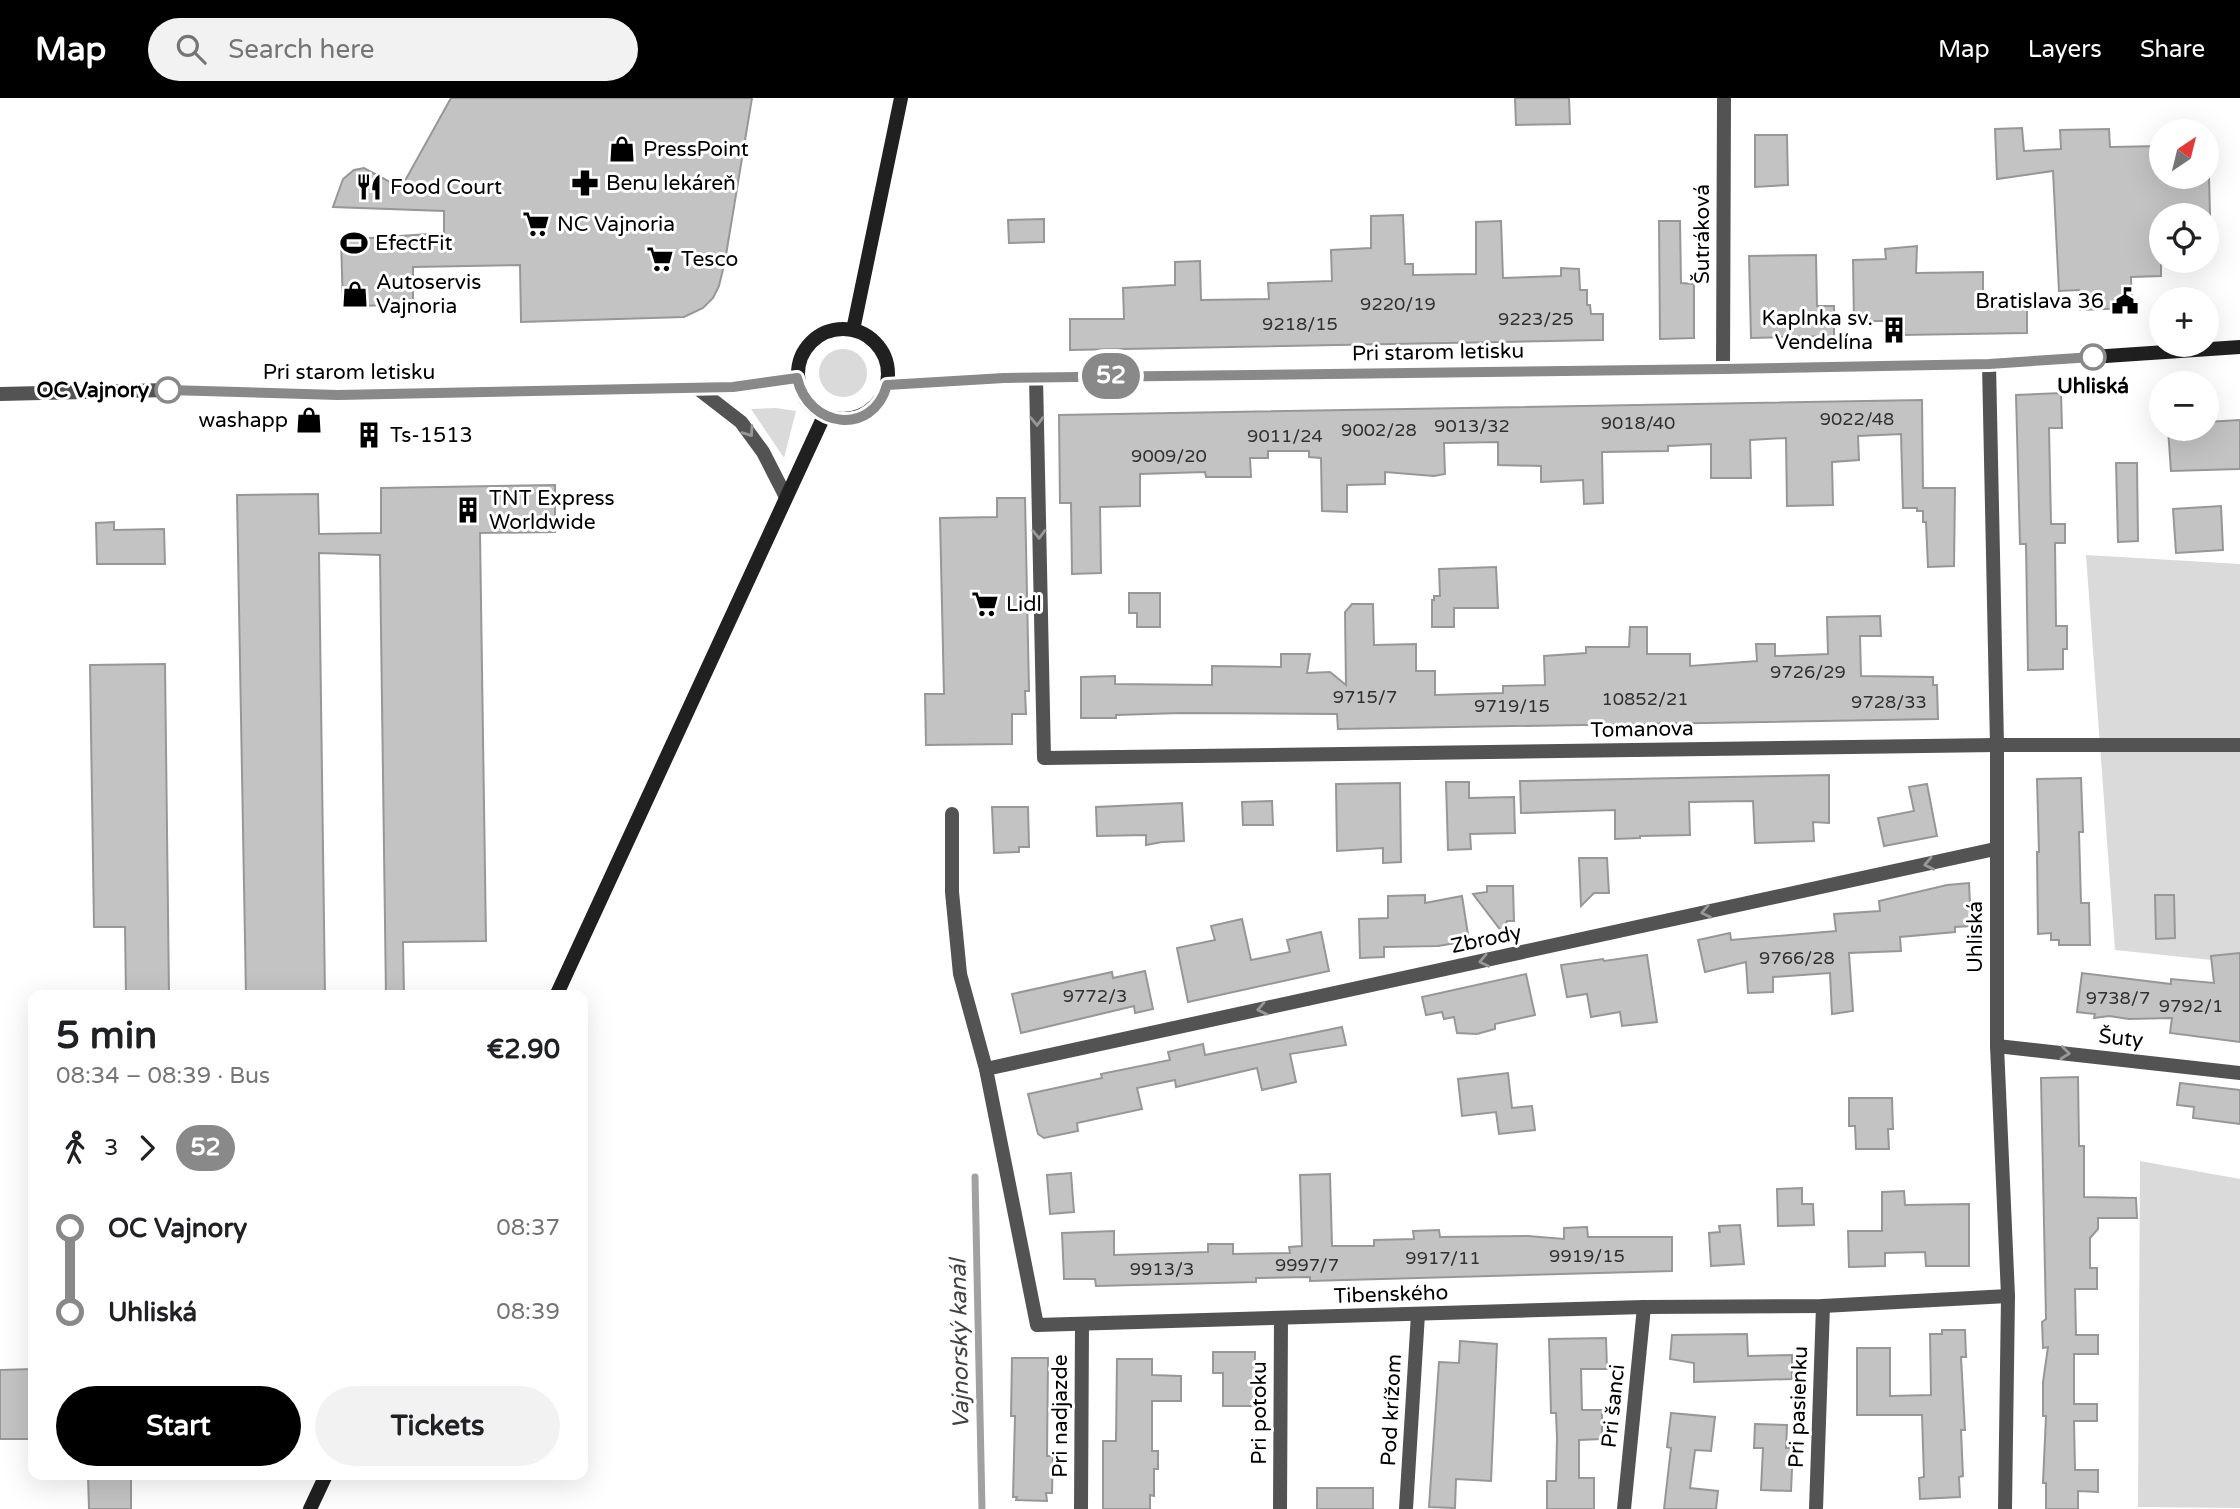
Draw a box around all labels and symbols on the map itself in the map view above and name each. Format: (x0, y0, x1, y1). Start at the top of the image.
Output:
north arrow (2149, 119, 2219, 189)
shop icon: PressPoint (607, 134, 637, 164)
place label: PressPoint (643, 137, 749, 162)
pharmacy icon: Benu lekáreň (570, 168, 600, 198)
place label: Benu lekáreň (606, 171, 736, 196)
restaurant icon: Food Court (354, 172, 384, 202)
place label: Food Court (390, 175, 502, 200)
street label: Šutráková (1690, 184, 1715, 284)
supermarket icon: NC Vajnoria (521, 209, 551, 239)
place label: NC Vajnoria (557, 212, 675, 237)
sports icon: EfectFit (339, 228, 369, 258)
place label: EfectFit (375, 231, 452, 256)
supermarket icon: Tesco (645, 244, 675, 274)
place label: Tesco (681, 247, 738, 272)
place label: Autoservis Vajnoria (376, 270, 481, 319)
shop icon: Autoservis Vajnoria (340, 279, 370, 309)
public building icon: Bratislava 36 (2110, 286, 2140, 316)
place label: Bratislava 36 (1975, 289, 2104, 314)
house number: 9220/19 (1360, 293, 1436, 315)
place label: Kaplnka sv. Vendelína (1762, 306, 1873, 355)
house number: 9223/25 (1498, 308, 1574, 330)
house number: 9218/15 (1262, 313, 1338, 335)
building icon: Kaplnka sv. Vendelína (1879, 315, 1909, 345)
street label: Pri starom letisku (1352, 338, 1524, 367)
marker: Uhliská (2080, 344, 2106, 370)
line badge: 52 (1080, 353, 1142, 399)
street label: Pri starom letisku (263, 360, 435, 385)
place label: Uhliská (2057, 374, 2129, 399)
marker: OC Vajnory (155, 377, 181, 403)
place label: OC Vajnory (36, 378, 150, 403)
shop icon: washapp (294, 405, 324, 435)
place label: washapp (199, 408, 288, 433)
house number: 9022/48 (1820, 408, 1894, 430)
house number: 9018/40 (1601, 412, 1675, 434)
house number: 9013/32 (1434, 415, 1510, 437)
one-way arrow (1029, 416, 1044, 427)
house number: 9002/28 (1341, 419, 1417, 441)
building icon: Ts-1513 (354, 420, 384, 450)
place label: Ts-1513 (390, 423, 473, 448)
one-way arrow (741, 424, 753, 437)
house number: 9011/24 (1247, 425, 1323, 447)
house number: 9009/20 (1131, 445, 1207, 467)
place label: TNT Express Worldwide (489, 486, 615, 535)
building icon: TNT Express Worldwide (453, 495, 483, 525)
one-way arrow (1031, 529, 1047, 539)
supermarket icon: Lidl (970, 589, 1000, 619)
place label: Lidl (1006, 592, 1042, 617)
house number: 9726/29 (1770, 661, 1846, 683)
house number: 9715/7 (1333, 686, 1397, 708)
house number: 10852/21 (1601, 688, 1689, 710)
house number: 9728/33 (1851, 691, 1927, 713)
house number: 9719/15 (1474, 695, 1550, 717)
street label: Tomanova (1590, 716, 1694, 743)
one-way arrow (1923, 855, 1935, 870)
street label: Uhliská (1963, 901, 1988, 973)
one-way arrow (1701, 904, 1713, 919)
street label: Zbrody (1448, 920, 1524, 959)
house number: 9766/28 (1759, 947, 1835, 969)
one-way arrow (1478, 952, 1490, 967)
house number: 9772/3 (1063, 985, 1127, 1007)
house number: 9738/7 (2086, 987, 2150, 1009)
house number: 9792/1 (2159, 995, 2223, 1017)
one-way arrow (1256, 1001, 1268, 1015)
street label: Šuty (2097, 1024, 2144, 1053)
one-way arrow (2060, 1045, 2071, 1060)
house number: 9919/15 (1549, 1245, 1625, 1267)
house number: 9917/11 (1405, 1247, 1481, 1269)
house number: 9997/7 (1275, 1254, 1339, 1276)
water label: Vajnorský kanál (944, 1256, 975, 1429)
house number: 9913/3 (1130, 1258, 1194, 1280)
street label: Tibenského (1333, 1280, 1449, 1309)
street label: Pri pasienku (1784, 1346, 1813, 1468)
street label: Pod krížom (1376, 1353, 1407, 1467)
street label: Pri nadjazde (1048, 1354, 1073, 1478)
street label: Pri potoku (1247, 1361, 1272, 1465)
street label: Pri šanci (1597, 1363, 1630, 1449)

